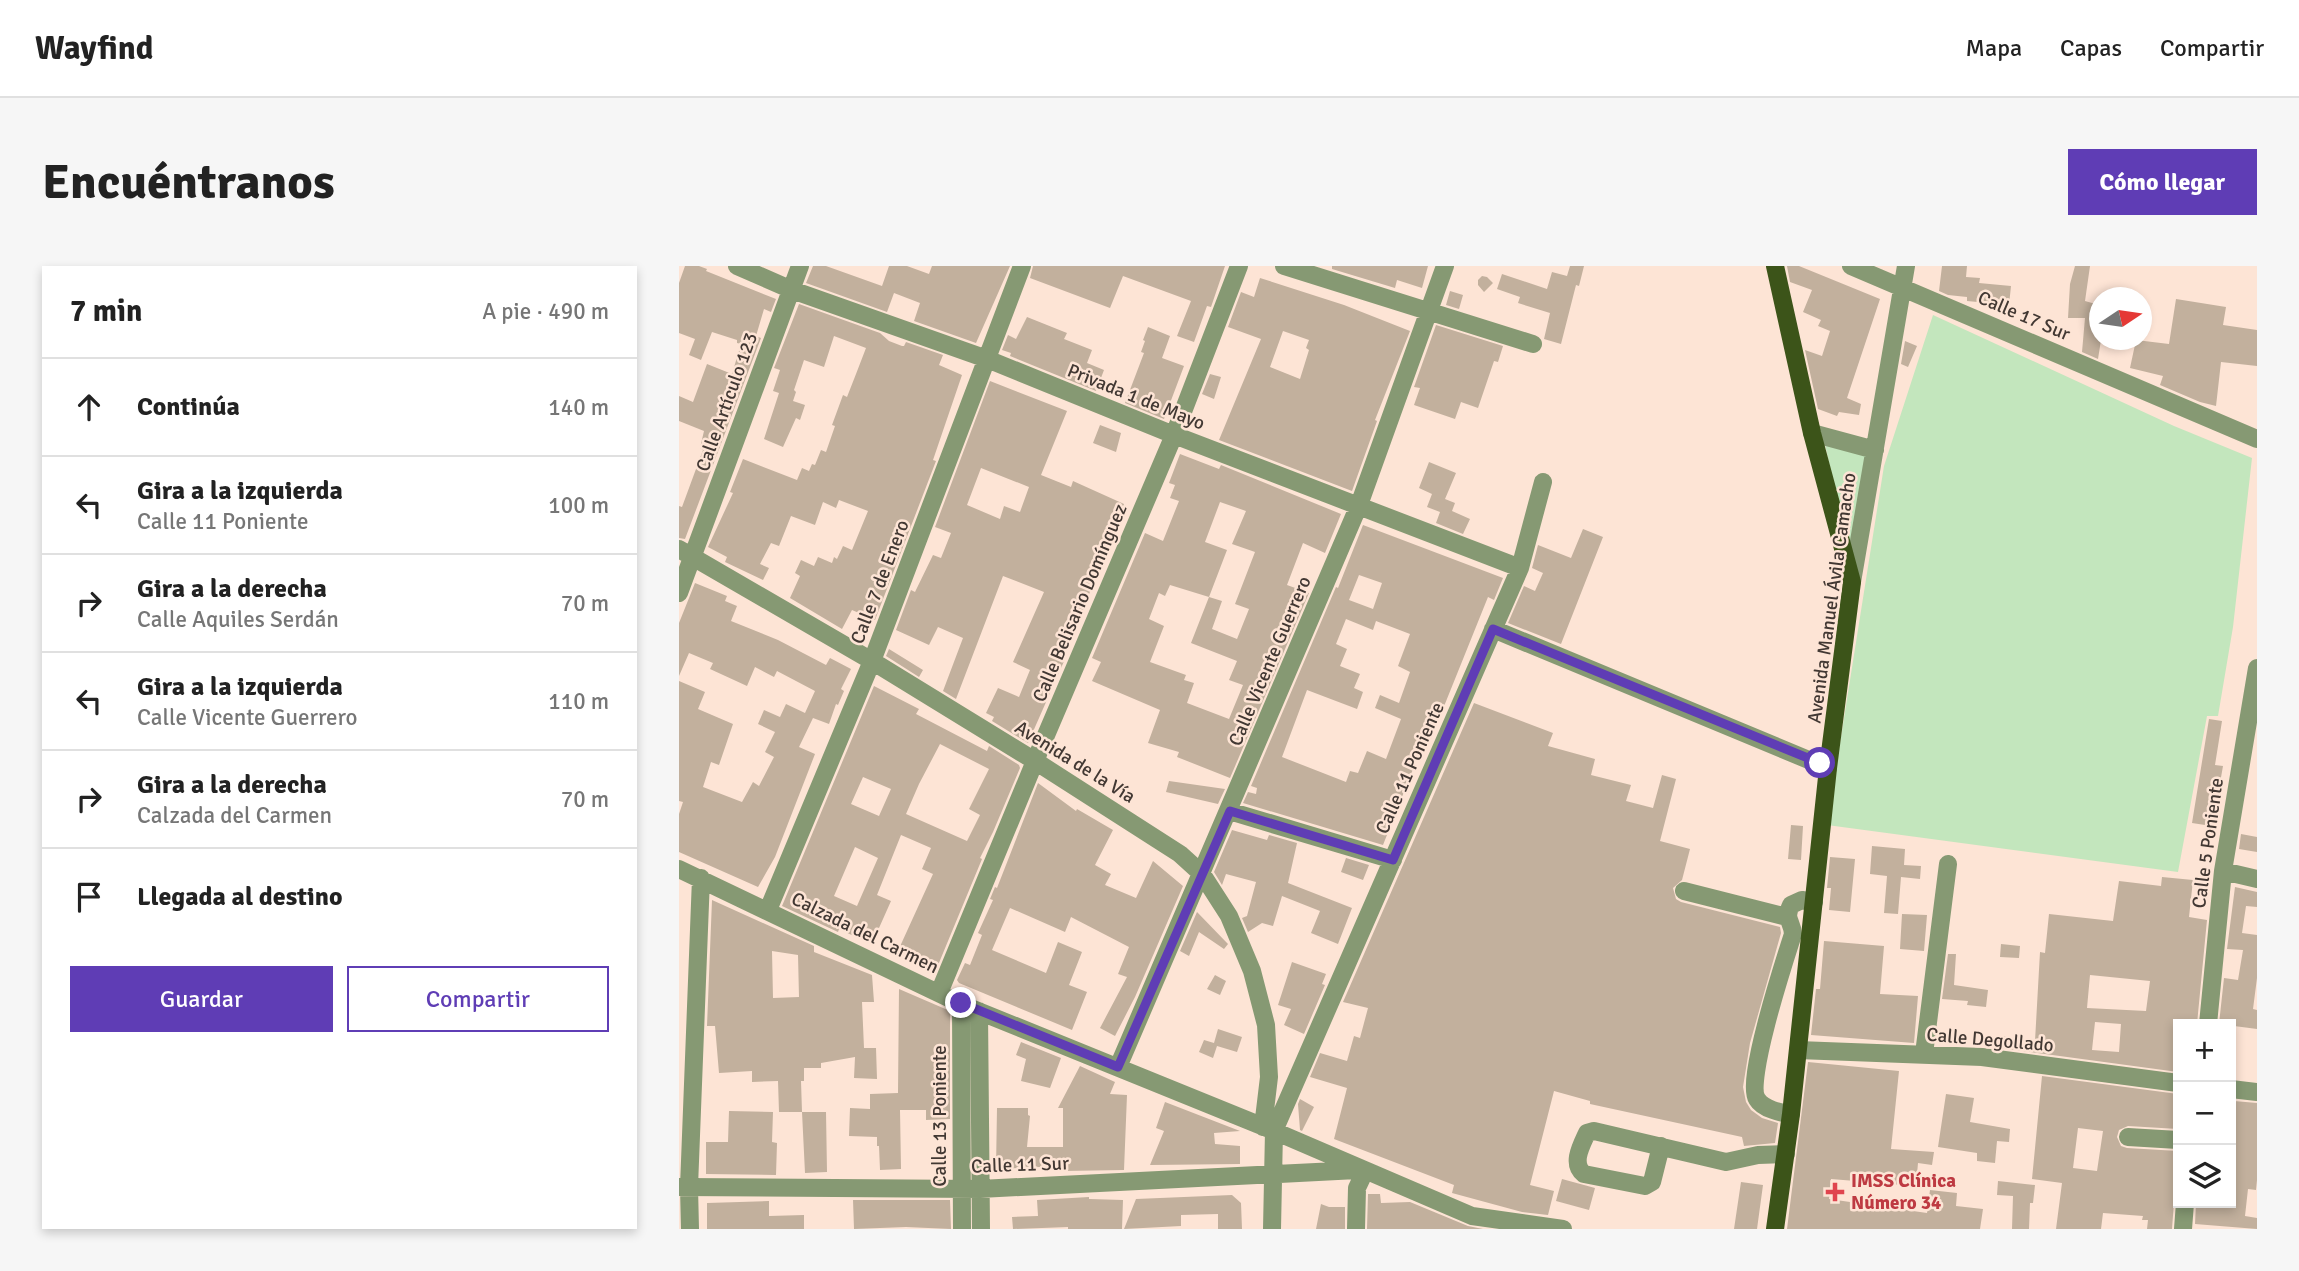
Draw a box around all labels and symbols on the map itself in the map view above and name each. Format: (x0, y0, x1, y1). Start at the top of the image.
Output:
street label: Calle 17 Sur (1974, 286, 2074, 346)
north arrow (2089, 287, 2152, 350)
street label: Calle Artículo 123 (691, 329, 763, 475)
street label: Privada 1 de Mayo (1064, 358, 1208, 436)
street label: Avenida Manuel Ávila Camacho (1803, 471, 1861, 725)
street label: Calle Belisario Domínguez (1027, 500, 1133, 706)
street label: Calle 7 de Enero (845, 517, 915, 647)
street label: Calle Vicente Guerrero (1223, 572, 1317, 749)
street label: Calle 11 Poniente (1370, 698, 1450, 838)
street label: Avenida de la Vía (1010, 715, 1140, 809)
route start (1804, 747, 1835, 778)
street label: Calle 5 Poniente (2187, 776, 2229, 910)
street label: Calzada del Carmen (787, 887, 943, 979)
route end (945, 987, 976, 1018)
street label: Calle Degollado (1925, 1022, 2055, 1058)
street label: Calle 13 Poniente (928, 1045, 952, 1187)
street label: Calle 11 Sur (971, 1151, 1069, 1179)
place label: IMSS Clínica Número 34 (1851, 1169, 1956, 1215)
marker: IMSS Clínica Número 34 (1825, 1182, 1845, 1202)

